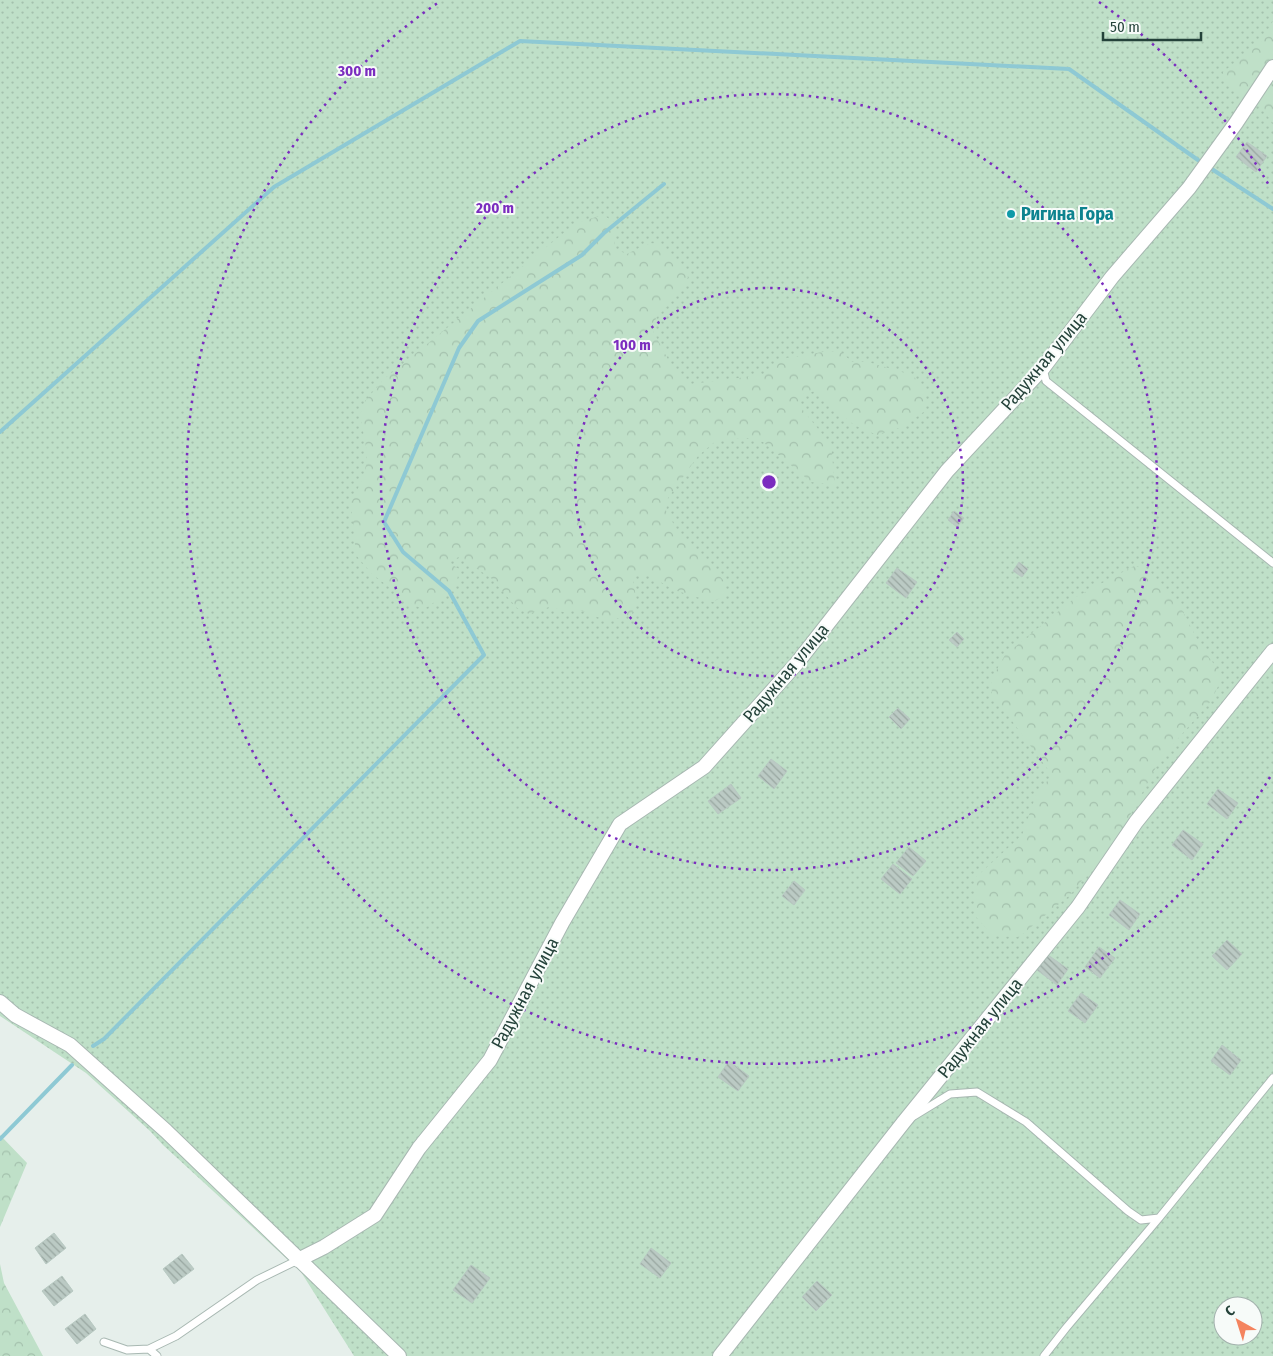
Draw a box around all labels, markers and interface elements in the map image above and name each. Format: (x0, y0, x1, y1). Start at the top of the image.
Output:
scale bar (1103, 10, 1200, 42)
text: 50 m (1110, 18, 1140, 36)
text: 300 m (337, 62, 376, 80)
text: 200 m (475, 199, 514, 217)
place label: Ригина Гора (1021, 203, 1114, 225)
marker: Ригина Гора (1005, 208, 1017, 220)
street label: Радужная улица (996, 307, 1092, 415)
text: 100 m (613, 336, 651, 354)
centre of rings (760, 473, 778, 491)
street label: Радужная улица (738, 619, 834, 727)
street label: Радужная улица (487, 934, 564, 1052)
street label: Радужная улица (933, 973, 1027, 1083)
north arrow (1213, 1296, 1263, 1346)
text: С (1222, 1302, 1239, 1320)

